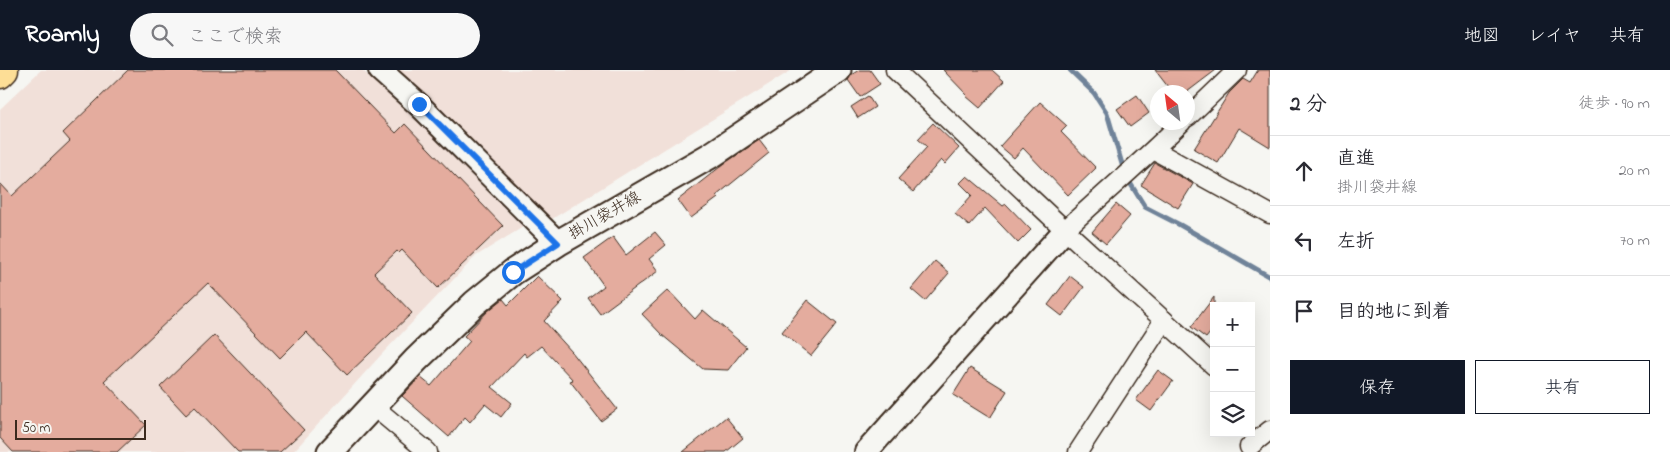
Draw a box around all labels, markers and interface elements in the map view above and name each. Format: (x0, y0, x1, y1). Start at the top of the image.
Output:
search box (130, 13, 480, 58)
text: Roamly (25, 18, 100, 53)
icon: search (148, 21, 176, 49)
text: ここで検索 (188, 24, 283, 51)
text: 地図 (1464, 24, 1500, 50)
text: レイヤ (1528, 24, 1581, 50)
text: 共有 (1609, 24, 1645, 50)
north arrow (1150, 85, 1195, 130)
text: 2 分 (1290, 90, 1327, 120)
text: 徒歩 · 90 m (1578, 92, 1650, 116)
route end (408, 93, 431, 116)
text: 直進 (1337, 146, 1375, 173)
icon: ahead (1290, 157, 1318, 185)
text: 20 m (1619, 159, 1650, 183)
text: 掛川袋井線 (1337, 176, 1417, 200)
street label: 掛川袋井線 (564, 186, 646, 246)
icon: left (1290, 227, 1318, 255)
text: 左折 (1337, 229, 1375, 256)
text: 70 m (1620, 229, 1650, 253)
route start (502, 261, 525, 284)
icon: arrive (1290, 297, 1318, 325)
text: 目的地に到着 (1337, 299, 1451, 326)
map controls (1210, 302, 1255, 437)
button: + (1210, 302, 1255, 347)
button: − (1210, 347, 1255, 392)
button: 保存 (1290, 360, 1465, 414)
button: 共有 (1475, 360, 1650, 414)
button: layers (1210, 392, 1255, 437)
scale bar (15, 417, 146, 440)
text: 50 m (22, 418, 50, 439)

